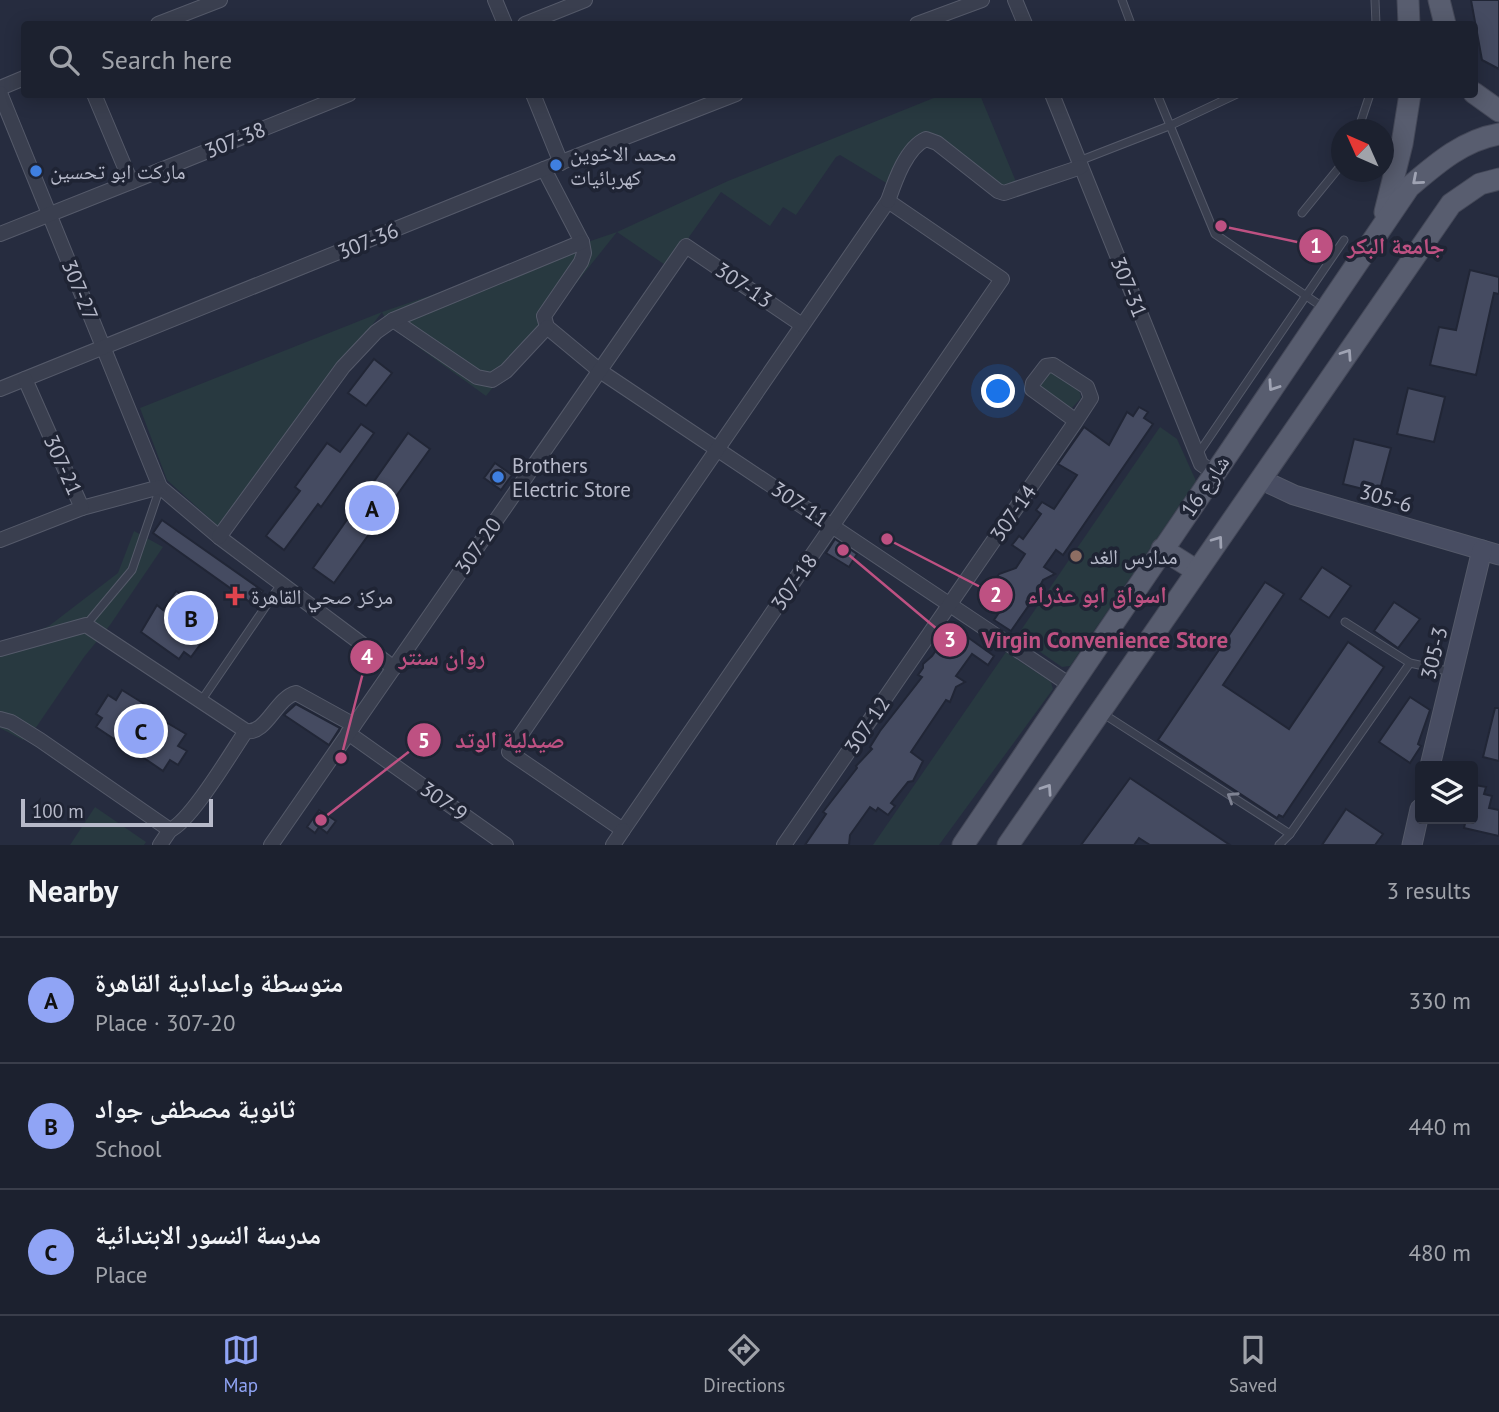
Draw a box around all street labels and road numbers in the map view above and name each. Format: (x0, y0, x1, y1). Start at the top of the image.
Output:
street label: 307-38 (201, 116, 269, 164)
street label: 307-36 (334, 217, 402, 265)
street label: 307-31 (1105, 253, 1153, 321)
street label: 307-27 (56, 256, 104, 324)
street label: 307-13 (710, 256, 778, 314)
street label: 307-21 (38, 431, 88, 499)
street label: شارع 16 (1175, 450, 1235, 522)
street label: 307-11 (766, 475, 834, 533)
street label: 305-6 (1357, 478, 1415, 518)
street label: 307-14 (984, 479, 1042, 547)
street label: 307-20 (449, 512, 507, 580)
street label: 307-18 (765, 548, 823, 616)
street label: 305-3 (1414, 624, 1454, 682)
street label: 307-12 (838, 691, 896, 759)
street label: 307-9 (415, 775, 473, 827)

